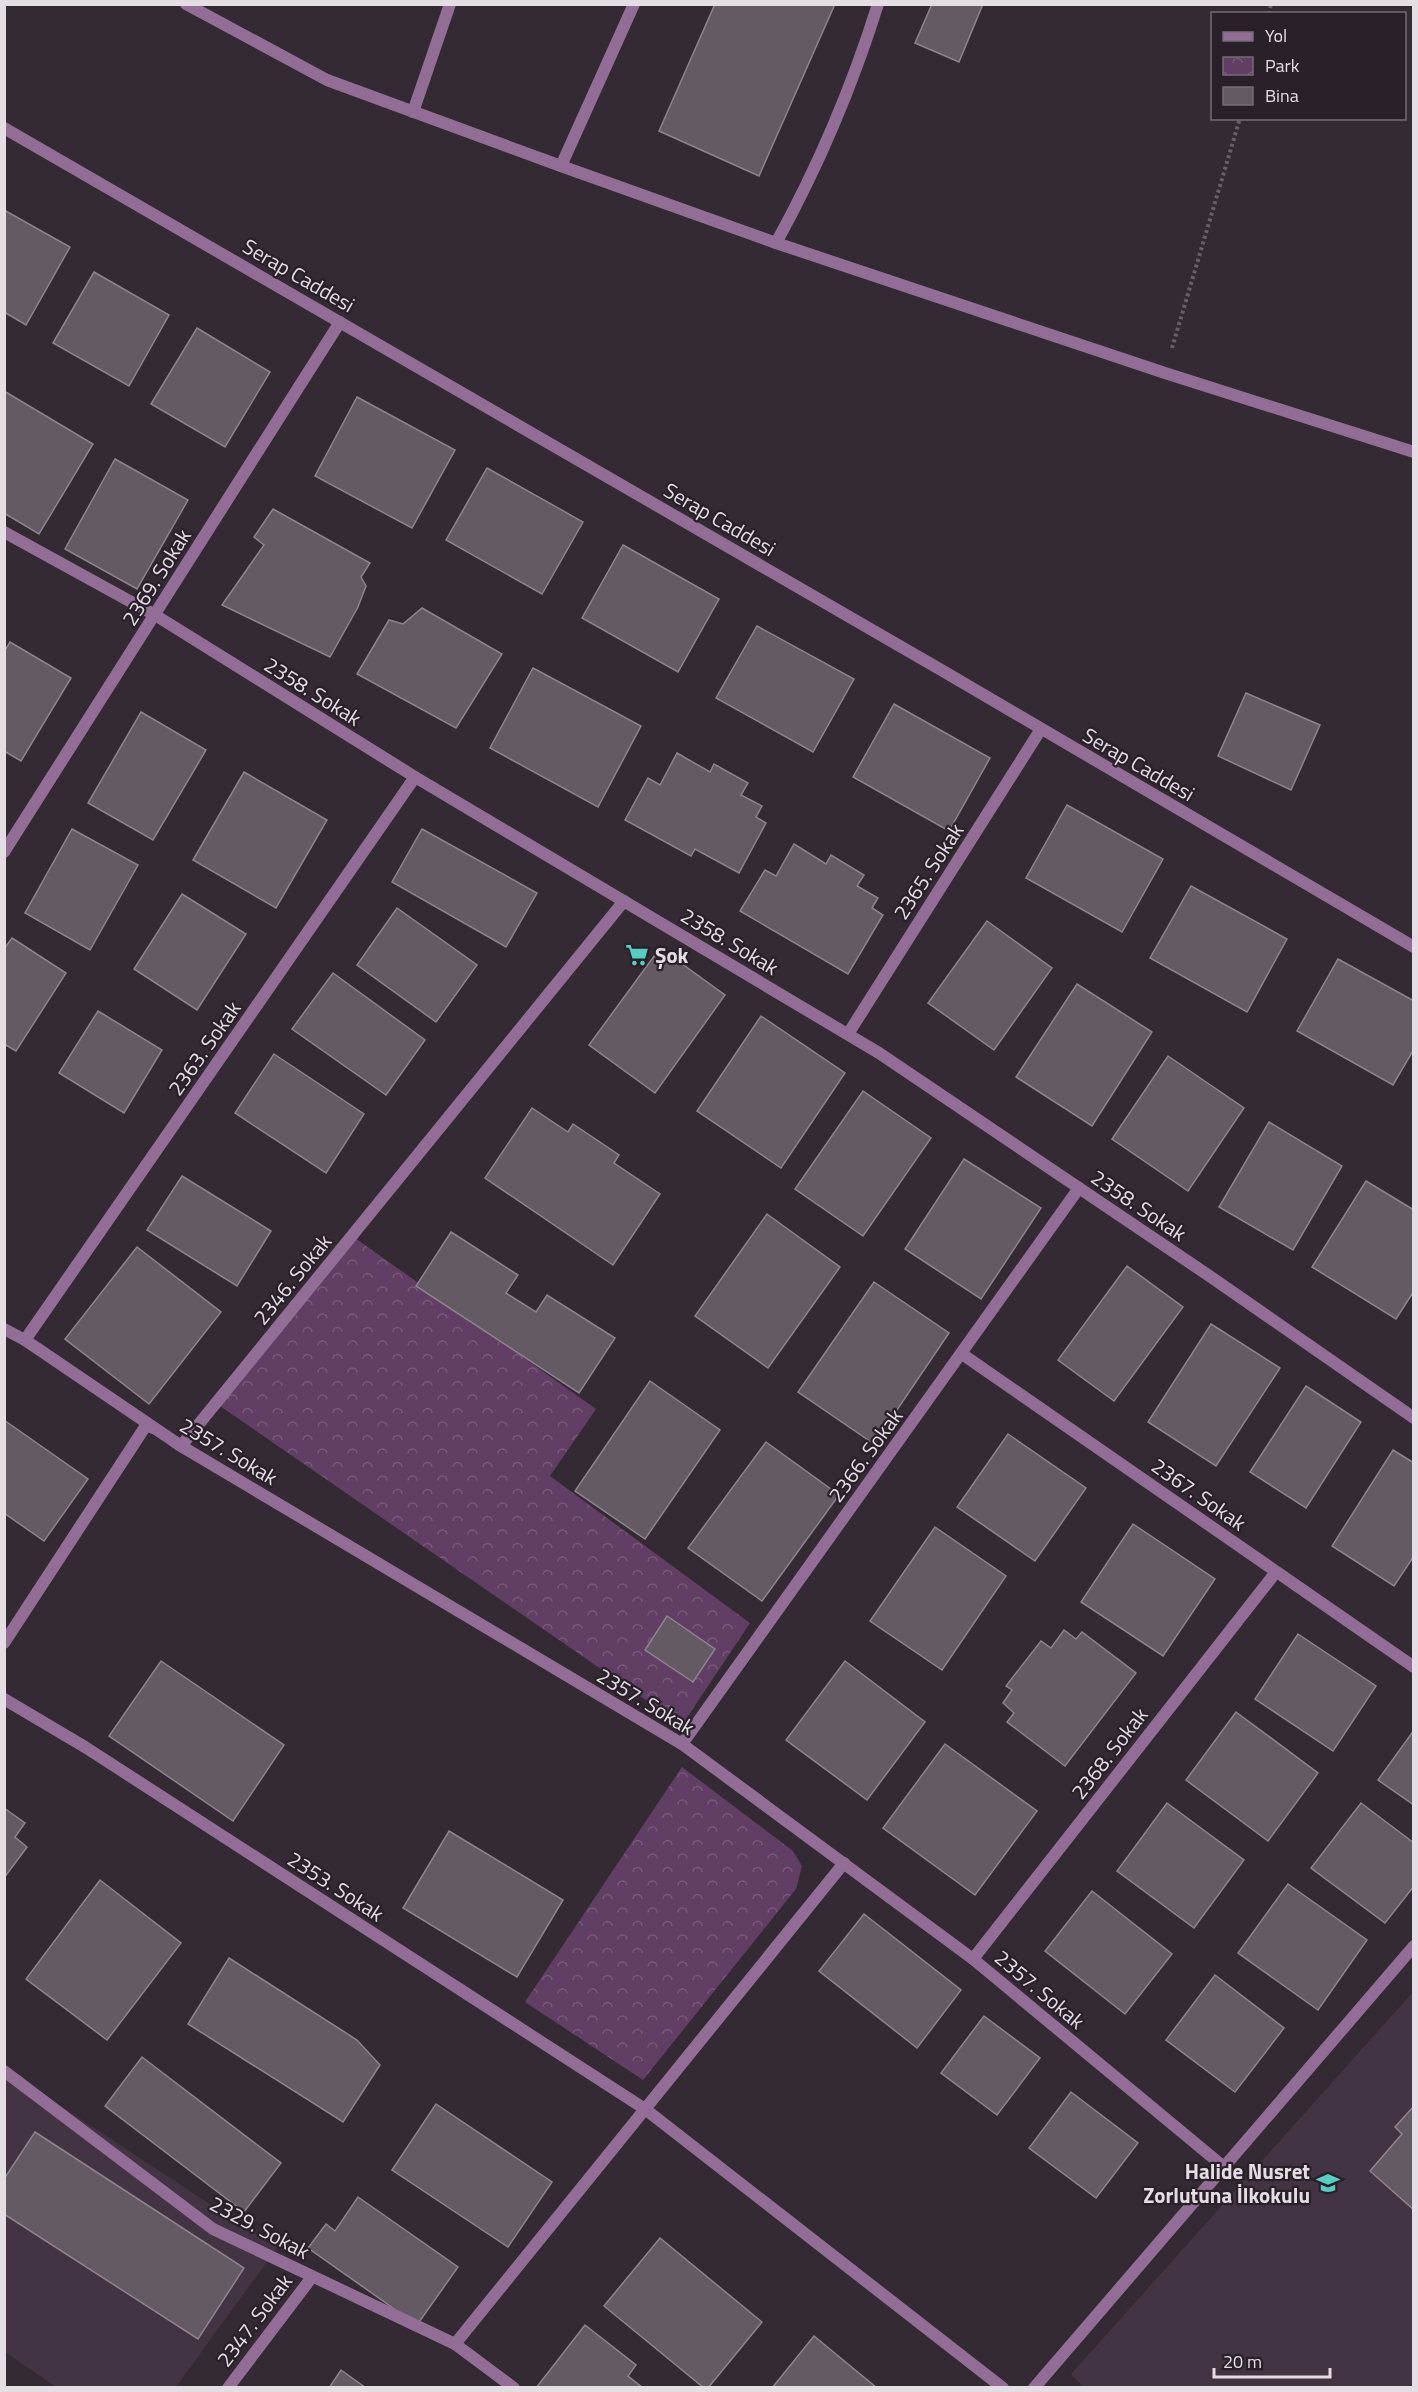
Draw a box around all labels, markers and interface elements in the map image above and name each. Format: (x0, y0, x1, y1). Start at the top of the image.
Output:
legend (1211, 12, 1406, 120)
text: Yol (1265, 22, 1287, 49)
text: Park (1265, 52, 1300, 79)
text: Bina (1265, 82, 1299, 109)
street label: Serap Caddesi (237, 230, 361, 320)
street label: Serap Caddesi (658, 474, 782, 564)
street label: 2369. Sokak (113, 522, 199, 632)
street label: 2358. Sokak (258, 648, 368, 734)
street label: Serap Caddesi (1077, 719, 1201, 809)
street label: 2365. Sokak (885, 816, 971, 926)
street label: 2358. Sokak (675, 899, 785, 983)
place label: Şok (655, 939, 689, 971)
supermarket icon: Şok (624, 942, 650, 968)
street label: 2363. Sokak (160, 994, 248, 1102)
street label: 2358. Sokak (1085, 1161, 1193, 1249)
street label: 2346. Sokak (245, 1226, 339, 1332)
street label: 2366. Sokak (820, 1401, 910, 1509)
street label: 2357. Sokak (174, 1409, 284, 1493)
street label: 2367. Sokak (1145, 1450, 1253, 1538)
street label: 2357. Sokak (591, 1659, 701, 1743)
street label: 2368. Sokak (1063, 1700, 1155, 1806)
street label: 2353. Sokak (281, 1843, 391, 1929)
street label: 2357. Sokak (988, 1942, 1092, 2036)
place label: Halide Nusret Zorlutuna İlkokulu (1143, 2155, 1310, 2211)
school or university icon: Halide Nusret Zorlutuna İlkokulu (1315, 2170, 1341, 2196)
street label: 2329. Sokak (204, 2187, 316, 2267)
street label: 2347. Sokak (208, 2267, 300, 2373)
scale bar (1214, 2341, 1330, 2379)
text: 20 m (1223, 2348, 1262, 2375)

